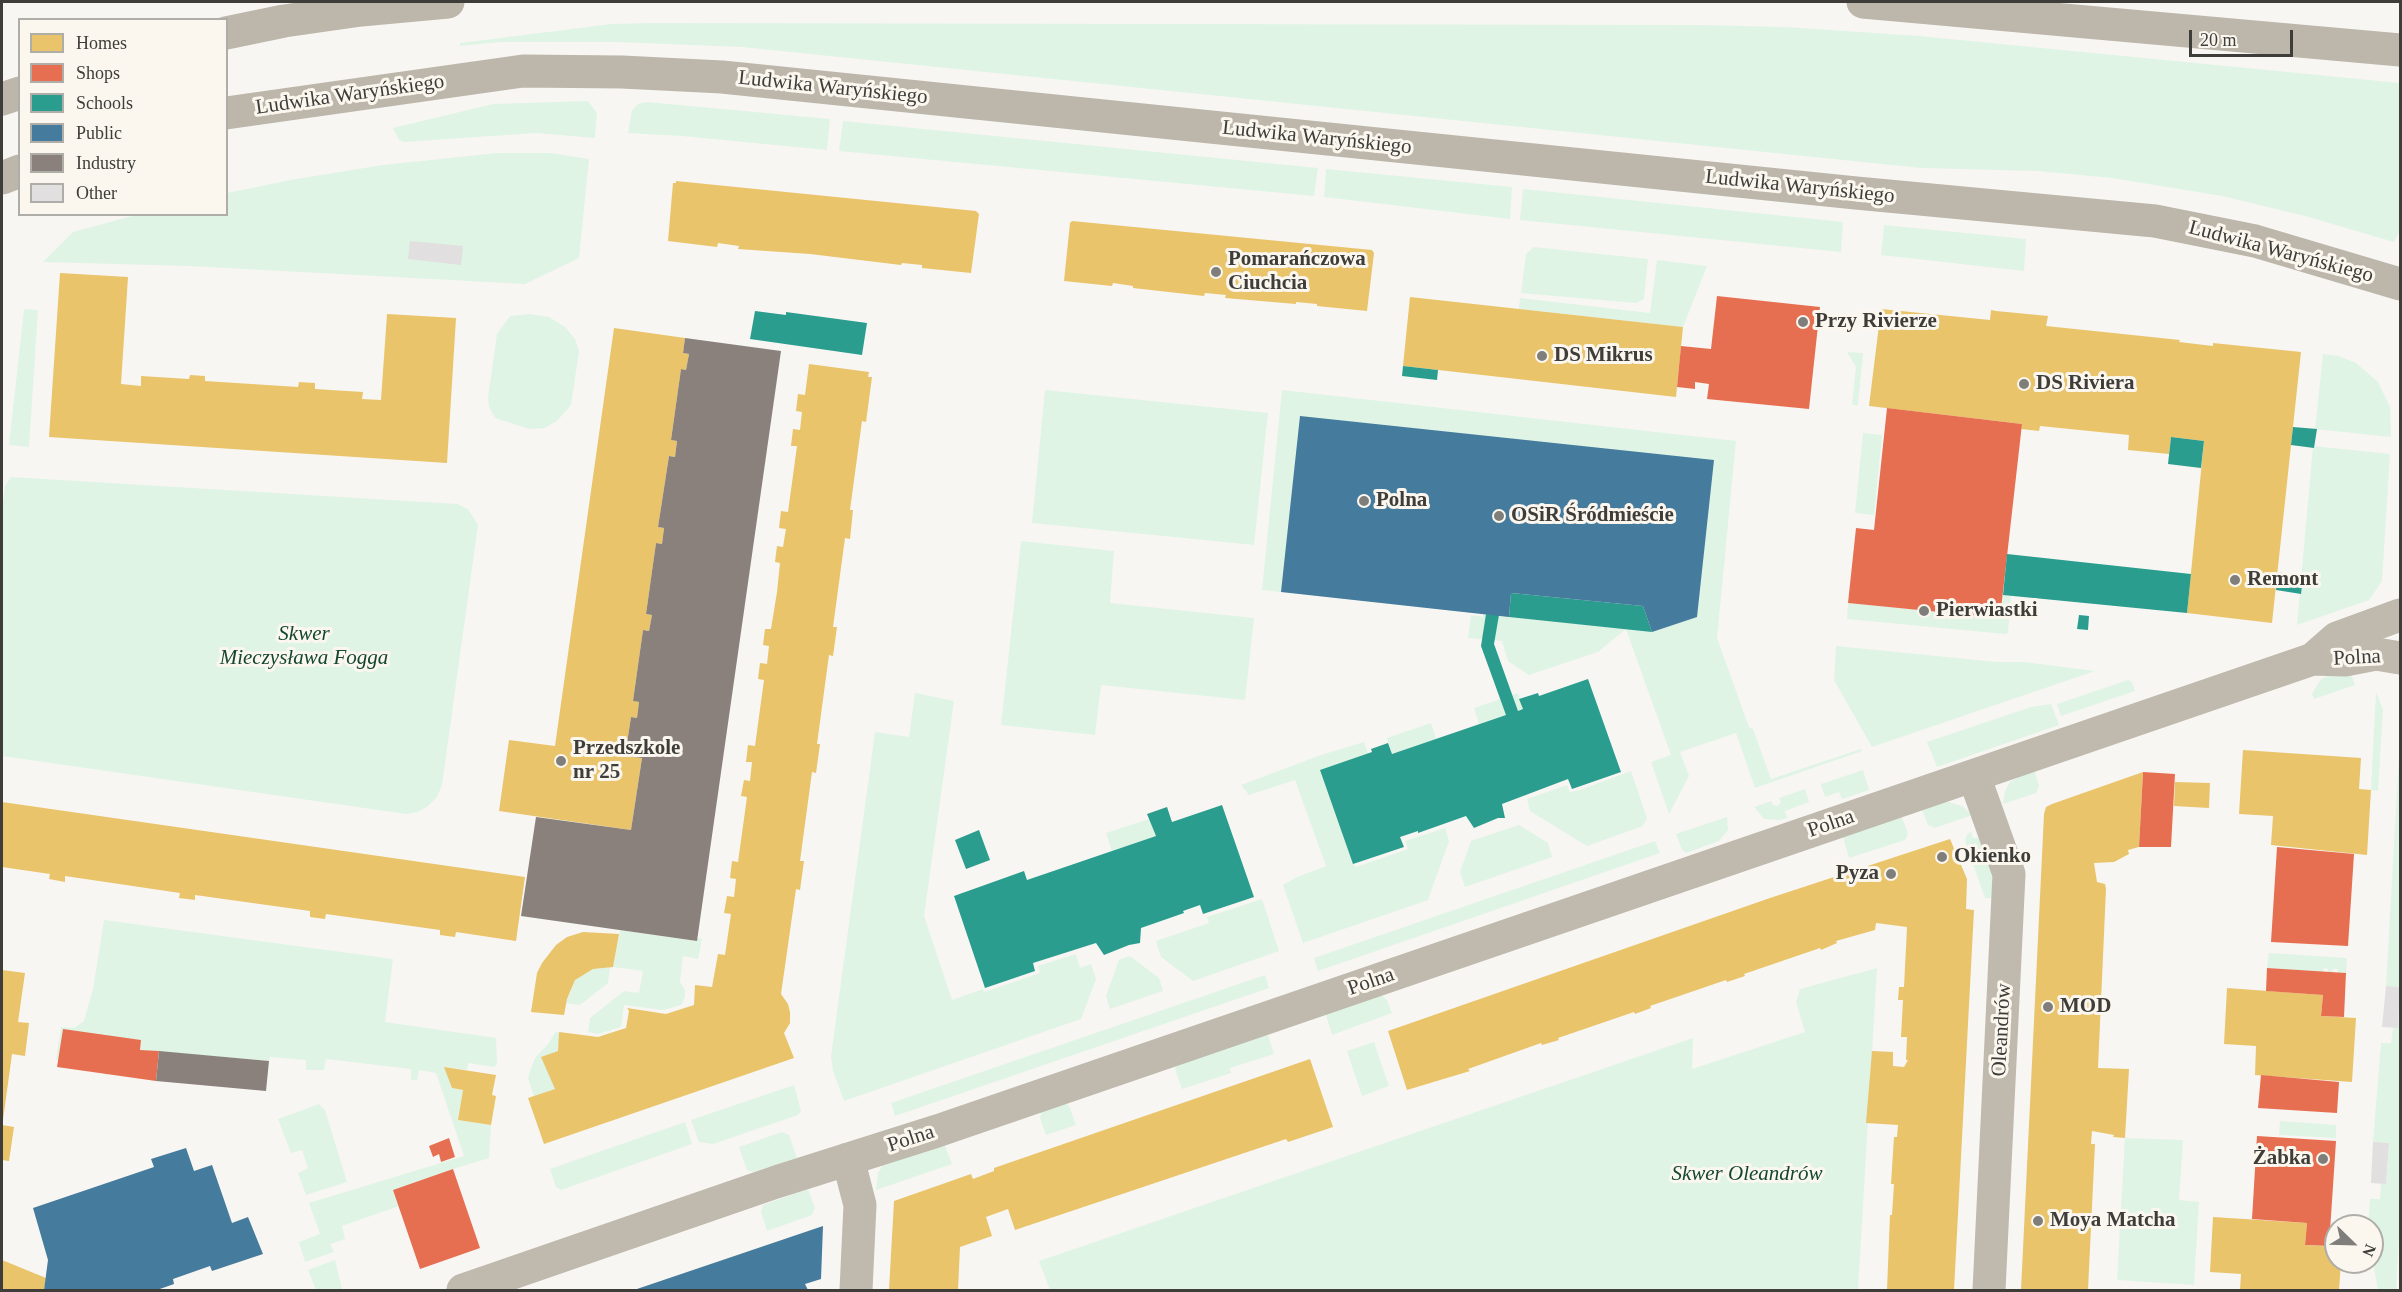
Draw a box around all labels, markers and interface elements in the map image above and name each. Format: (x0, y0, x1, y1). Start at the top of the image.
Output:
legend (18, 18, 228, 216)
scale bar (2192, 18, 2296, 56)
text: 20 m (2200, 30, 2237, 50)
text: Homes (76, 33, 127, 53)
text: Shops (76, 63, 120, 83)
street label: Ludwika Waryńskiego (737, 66, 929, 110)
street label: Ludwika Waryńskiego (254, 69, 446, 121)
text: Schools (76, 93, 133, 113)
street label: Ludwika Waryńskiego (1221, 116, 1413, 160)
text: Public (76, 123, 122, 143)
text: Industry (76, 153, 136, 173)
street label: Ludwika Waryńskiego (1704, 165, 1896, 209)
text: Other (76, 183, 117, 203)
street label: Ludwika Waryńskiego (2186, 215, 2376, 289)
place label: Pomarańczowa Ciuchcia (1228, 247, 1366, 297)
marker: Pomarańczowa Ciuchcia (1209, 265, 1223, 279)
place label: Przy Rivierze (1815, 309, 1937, 335)
marker: Przy Rivierze (1796, 315, 1810, 329)
place label: DS Mikrus (1554, 343, 1653, 369)
marker: DS Mikrus (1535, 349, 1549, 363)
place label: DS Riviera (2036, 371, 2135, 397)
marker: DS Riviera (2017, 377, 2031, 391)
place label: Polna (1376, 488, 1427, 514)
marker: Polna (1357, 494, 1371, 508)
place label: OSiR Śródmieście (1511, 503, 1674, 529)
marker: OSiR Śródmieście (1492, 509, 1506, 523)
place label: Remont (2247, 567, 2318, 593)
marker: Remont (2228, 573, 2242, 587)
place label: Pierwiastki (1936, 598, 2037, 624)
marker: Pierwiastki (1917, 604, 1931, 618)
park label: Skwer Mieczysława Fogga (220, 621, 388, 671)
street label: Polna (2332, 644, 2382, 672)
place label: Przedszkole nr 25 (573, 736, 680, 786)
marker: Przedszkole nr 25 (554, 754, 568, 768)
street label: Polna (1804, 804, 1858, 844)
place label: Okienko (1954, 844, 2031, 870)
marker: Okienko (1935, 850, 1949, 864)
place label: Pyza (1836, 861, 1879, 887)
marker: Pyza (1884, 867, 1898, 881)
street label: Polna (1344, 962, 1398, 1002)
street label: Oleandrów (1987, 983, 2017, 1077)
place label: MOD (2060, 994, 2111, 1020)
marker: MOD (2041, 1000, 2055, 1014)
street label: Polna (884, 1120, 938, 1158)
place label: Żabka (2253, 1146, 2311, 1172)
marker: Żabka (2316, 1152, 2330, 1166)
park label: Skwer Oleandrów (1671, 1161, 1823, 1187)
place label: Moya Matcha (2050, 1208, 2175, 1234)
marker: Moya Matcha (2031, 1214, 2045, 1228)
north arrow (2324, 1214, 2384, 1274)
text: N (2359, 1242, 2379, 1259)

